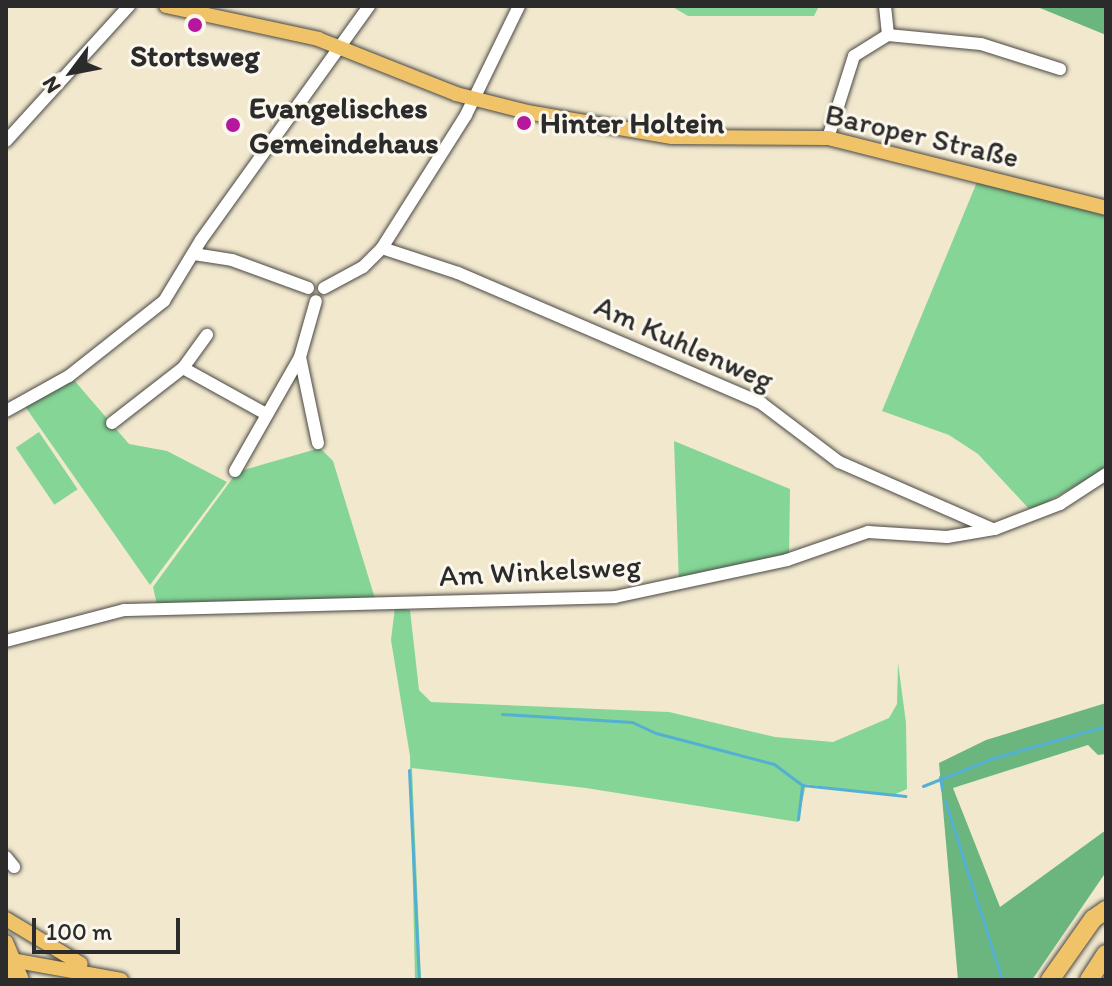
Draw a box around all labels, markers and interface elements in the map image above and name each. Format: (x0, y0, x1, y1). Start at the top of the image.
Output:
marker: Stortsweg (186, 16, 204, 34)
north arrow (32, 32, 112, 112)
place label: Stortsweg (130, 38, 260, 74)
text: N (36, 72, 67, 98)
place label: Evangelisches Gemeindehaus (249, 90, 439, 160)
street label: Baroper Straße (822, 96, 1022, 176)
place label: Hinter Holtein (540, 105, 724, 141)
marker: Hinter Holtein (515, 114, 533, 132)
marker: Evangelisches Gemeindehaus (224, 116, 242, 134)
street label: Am Kuhlenweg (589, 287, 779, 399)
street label: Am Winkelsweg (438, 548, 642, 594)
scale bar (36, 902, 184, 952)
text: 100 m (46, 917, 112, 946)

